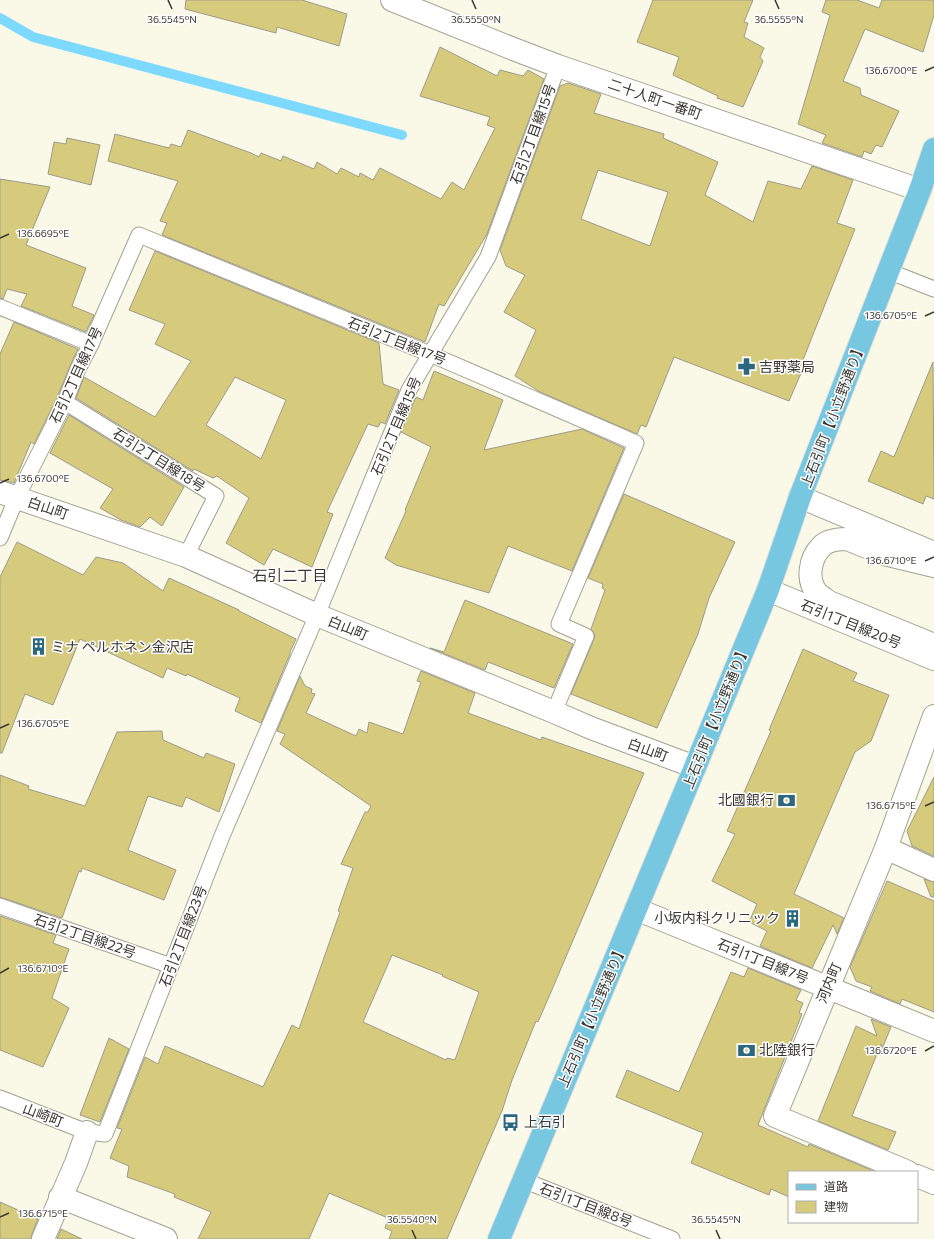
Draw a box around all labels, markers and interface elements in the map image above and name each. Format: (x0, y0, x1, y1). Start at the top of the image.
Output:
text: 36.5545°N (147, 13, 197, 25)
text: 36.5550°N (451, 13, 501, 25)
text: 36.5555°N (754, 13, 804, 25)
text: 136.6700°E (864, 64, 918, 76)
street label: 二十人町一番町 (606, 75, 704, 123)
street label: 石引2丁目線15号 (506, 81, 559, 186)
text: 136.6695°E (17, 227, 69, 239)
text: 136.6705°E (865, 309, 917, 321)
street label: 石引2丁目線17号 (345, 313, 449, 368)
street label: 石引2丁目線17号 (46, 324, 105, 426)
street label: 上石引町【小立野通り】 (797, 340, 868, 490)
pharmacy icon: 吉野薬局 (736, 357, 756, 377)
place label: 吉野薬局 (759, 358, 815, 375)
street label: 石引2丁目線15号 (367, 374, 424, 478)
street label: 石引2丁目線18号 (110, 424, 209, 495)
text: 136.6700°E (16, 472, 70, 484)
street label: 白山町 (26, 493, 71, 522)
text: 136.6710°E (866, 554, 916, 566)
district label: 石引二丁目 (252, 566, 328, 584)
street label: 石引1丁目線20号 (798, 596, 904, 651)
street label: 白山町 (326, 612, 371, 643)
building icon: ミナ ペルホネン金沢店 (28, 637, 48, 657)
place label: ミナ ペルホネン金沢店 (51, 638, 194, 655)
street label: 上石引町【小立野通り】 (679, 642, 752, 791)
text: 136.6705°E (17, 717, 69, 729)
street label: 白山町 (626, 734, 671, 765)
bank icon: 北國銀行 (777, 790, 797, 810)
place label: 北國銀行 (718, 791, 774, 808)
text: 136.6715°E (866, 799, 916, 811)
street label: 石引2丁目線23号 (155, 883, 210, 989)
building icon: 小坂内科クリニック (783, 908, 803, 928)
place label: 小坂内科クリニック (654, 909, 780, 926)
street label: 石引2丁目線22号 (32, 910, 139, 961)
street label: 石引1丁目線7号 (715, 934, 812, 987)
street label: 上石引町【小立野通り】 (554, 942, 629, 1090)
street label: 河内町 (813, 960, 845, 1005)
text: 136.6710°E (18, 962, 68, 974)
bank icon: 北陸銀行 (736, 1040, 756, 1060)
place label: 北陸銀行 (759, 1041, 815, 1058)
text: 136.6720°E (865, 1044, 917, 1056)
street label: 山崎町 (21, 1099, 66, 1130)
bus stop icon: 上石引 (501, 1112, 521, 1132)
place label: 上石引 (524, 1113, 566, 1130)
legend (788, 1171, 918, 1223)
street label: 石引1丁目線8号 (537, 1179, 635, 1230)
text: 道路 (824, 1179, 848, 1193)
text: 建物 (824, 1199, 848, 1213)
text: 136.6715°E (18, 1207, 68, 1219)
text: 36.5540°N (387, 1213, 437, 1225)
text: 36.5545°N (691, 1213, 741, 1225)

